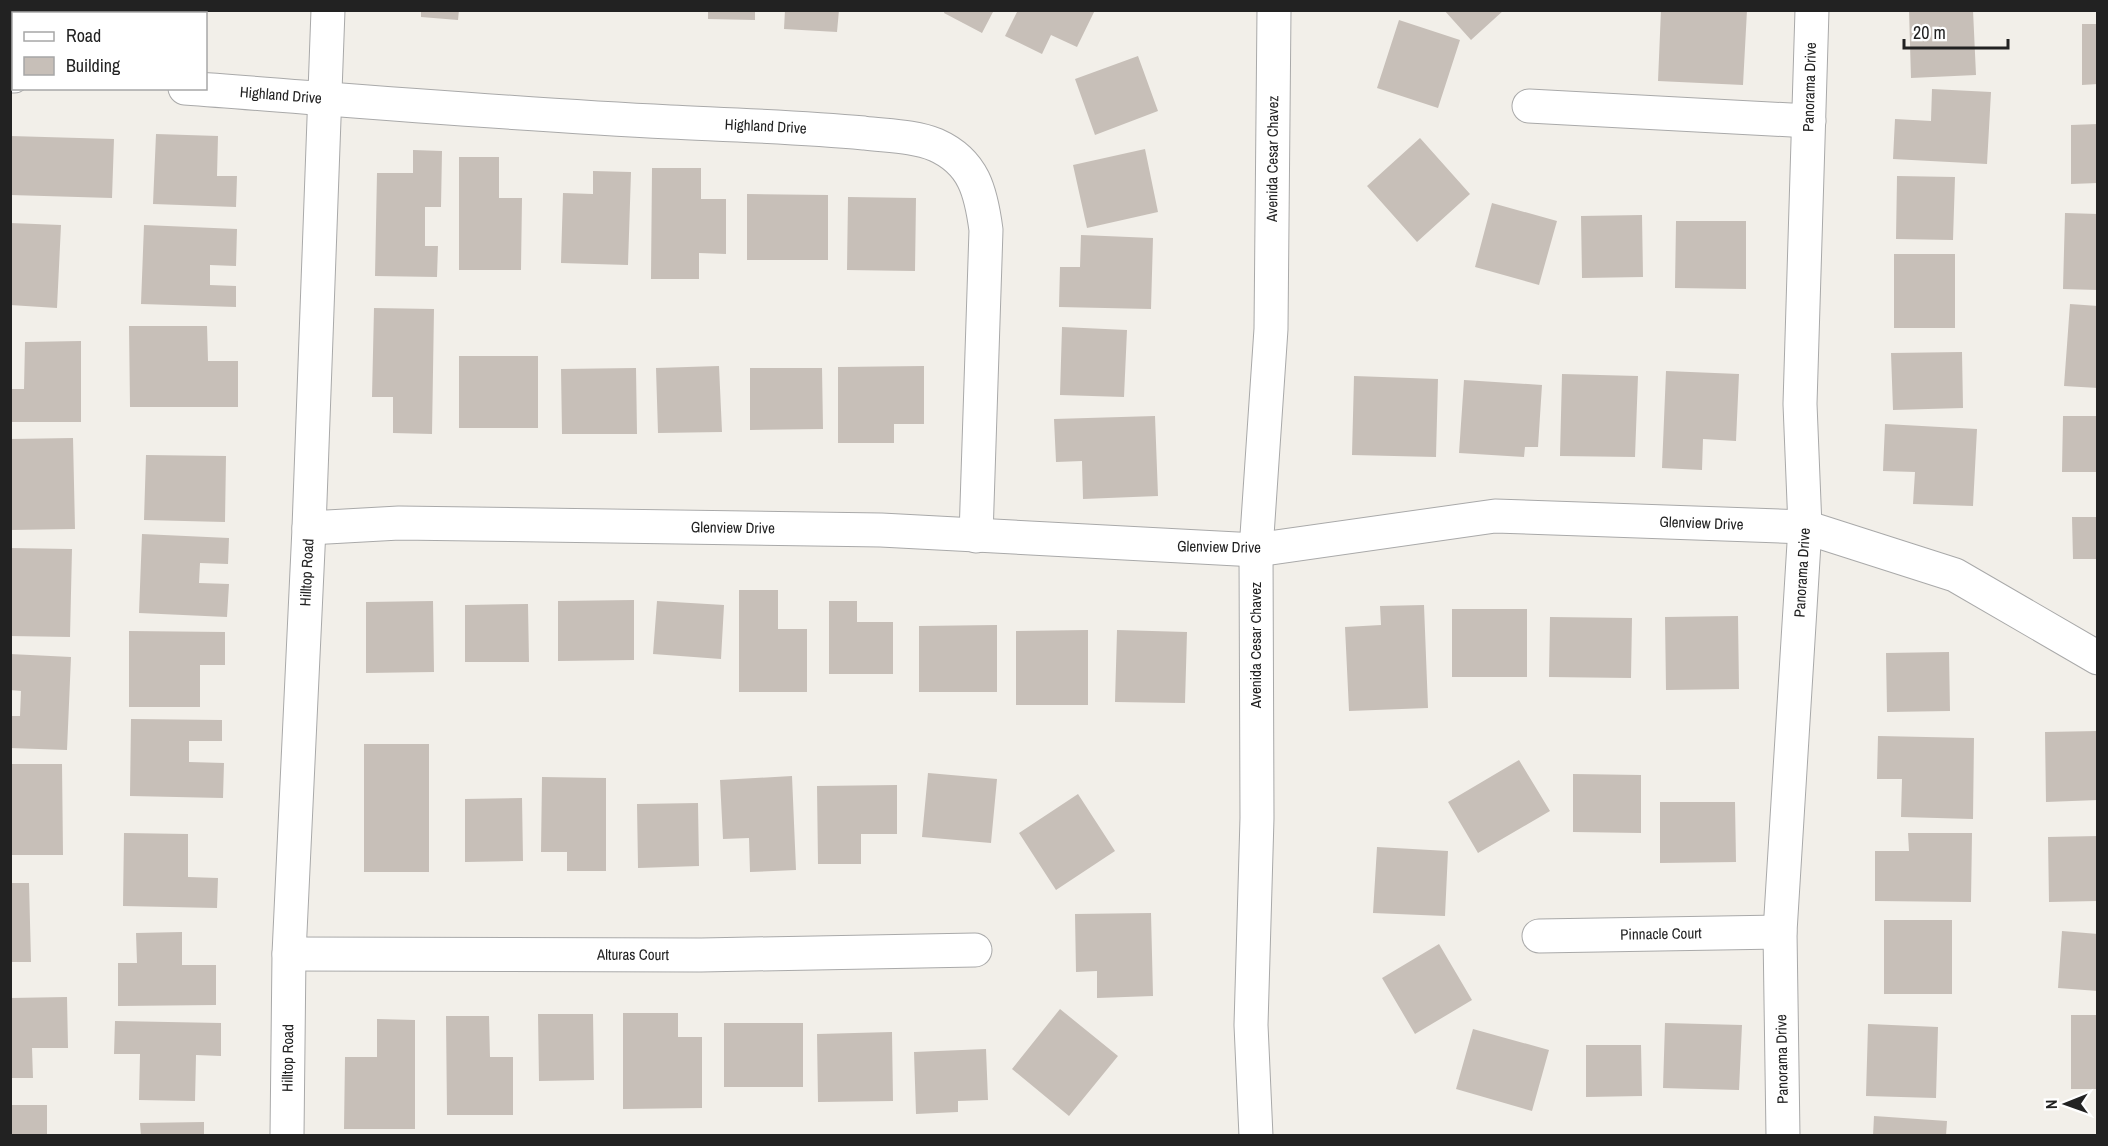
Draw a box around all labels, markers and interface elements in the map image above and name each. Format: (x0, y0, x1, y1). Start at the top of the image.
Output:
legend (12, 12, 207, 90)
scale bar (1904, 12, 2008, 50)
text: 20 m (1913, 20, 1946, 45)
text: Road (66, 23, 101, 48)
street label: Panorama Drive (1797, 42, 1821, 132)
text: Building (66, 53, 121, 78)
street label: Highland Drive (239, 81, 323, 108)
street label: Avenida Cesar Chavez (1261, 95, 1283, 223)
street label: Highland Drive (724, 113, 808, 139)
street label: Glenview Drive (1659, 511, 1744, 535)
street label: Glenview Drive (691, 516, 775, 538)
street label: Panorama Drive (1788, 527, 1815, 618)
street label: Glenview Drive (1177, 535, 1261, 558)
street label: Hilltop Road (294, 538, 318, 607)
street label: Avenida Cesar Chavez (1245, 582, 1266, 709)
street label: Pinnacle Court (1620, 922, 1702, 945)
street label: Alturas Court (596, 944, 670, 965)
street label: Panorama Drive (1770, 1014, 1793, 1104)
street label: Hilltop Road (276, 1024, 298, 1092)
north arrow (2036, 1074, 2096, 1134)
text: N (2040, 1099, 2062, 1109)

